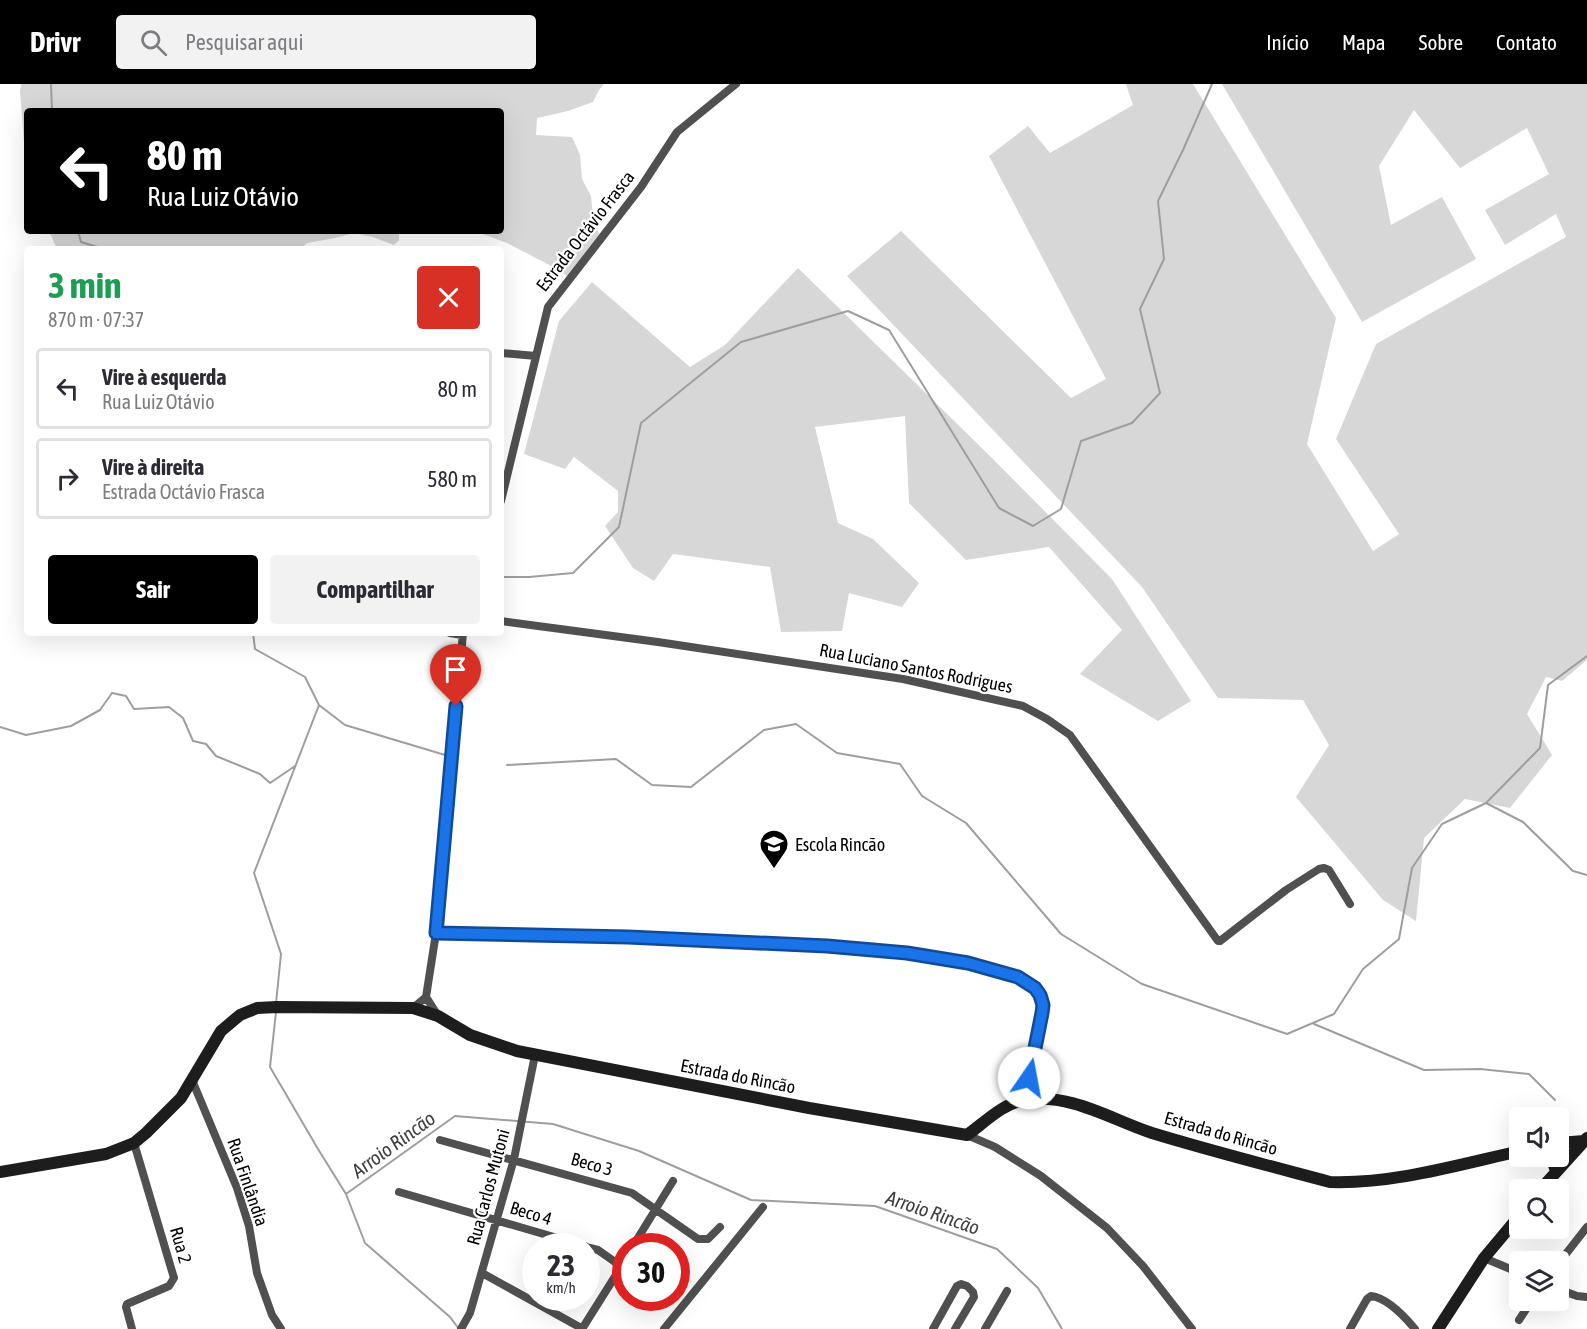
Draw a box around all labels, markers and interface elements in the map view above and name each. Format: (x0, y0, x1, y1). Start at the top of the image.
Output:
search box (116, 15, 536, 69)
text: Drivr (30, 26, 80, 58)
icon: search (137, 26, 170, 59)
text: Pesquisar aqui (185, 29, 303, 55)
text: Início (1266, 30, 1309, 54)
text: Mapa (1342, 30, 1386, 54)
text: Sobre (1419, 30, 1463, 54)
text: Contato (1496, 30, 1557, 54)
text: 80 m (147, 131, 222, 179)
icon: left (48, 132, 126, 210)
street label: Estrada Octávio Frasca (532, 167, 638, 295)
text: Rua Luiz Otávio (147, 181, 299, 212)
text: 3 min (48, 264, 122, 306)
button: close (417, 266, 480, 329)
text: 870 m · 07:37 (48, 308, 144, 331)
text: Vire à esquerda (102, 364, 227, 390)
icon: left (51, 372, 84, 405)
text: 80 m (437, 376, 477, 402)
text: Rua Luiz Otávio (102, 390, 215, 413)
text: Vire à direita (102, 454, 204, 480)
icon: right (51, 462, 84, 495)
text: 580 m (427, 466, 477, 492)
text: Estrada Octávio Frasca (102, 480, 265, 503)
button: Sair (48, 555, 258, 624)
button: Compartilhar (270, 555, 480, 624)
street label: Rua Luciano Santos Rodrigues (818, 639, 1014, 697)
pin (430, 644, 481, 706)
icon: arrive (439, 653, 472, 686)
school or university icon: Escola Rincão (758, 828, 790, 870)
place label: Escola Rincão (795, 834, 885, 855)
position arrow (997, 1046, 1061, 1110)
street label: Estrada do Rincão (679, 1055, 797, 1097)
water label: Arroio Rincão (346, 1106, 439, 1183)
street label: Estrada do Rincão (1162, 1107, 1280, 1159)
map controls (1509, 1107, 1569, 1311)
button: sound (1509, 1107, 1569, 1167)
street label: Rua Carlos Mutoni (462, 1127, 514, 1247)
street label: Rua Finlândia (223, 1135, 273, 1229)
street label: Beco 3 (569, 1148, 615, 1180)
button: search (1509, 1179, 1569, 1239)
water label: Arroio Rincão (882, 1185, 983, 1239)
street label: Beco 4 (508, 1197, 554, 1229)
street label: Rua 2 (166, 1224, 196, 1266)
speed limit sign: 30 (612, 1233, 690, 1311)
text: 23 (547, 1248, 575, 1282)
button: layers (1509, 1251, 1569, 1311)
text: km/h (546, 1279, 576, 1296)

